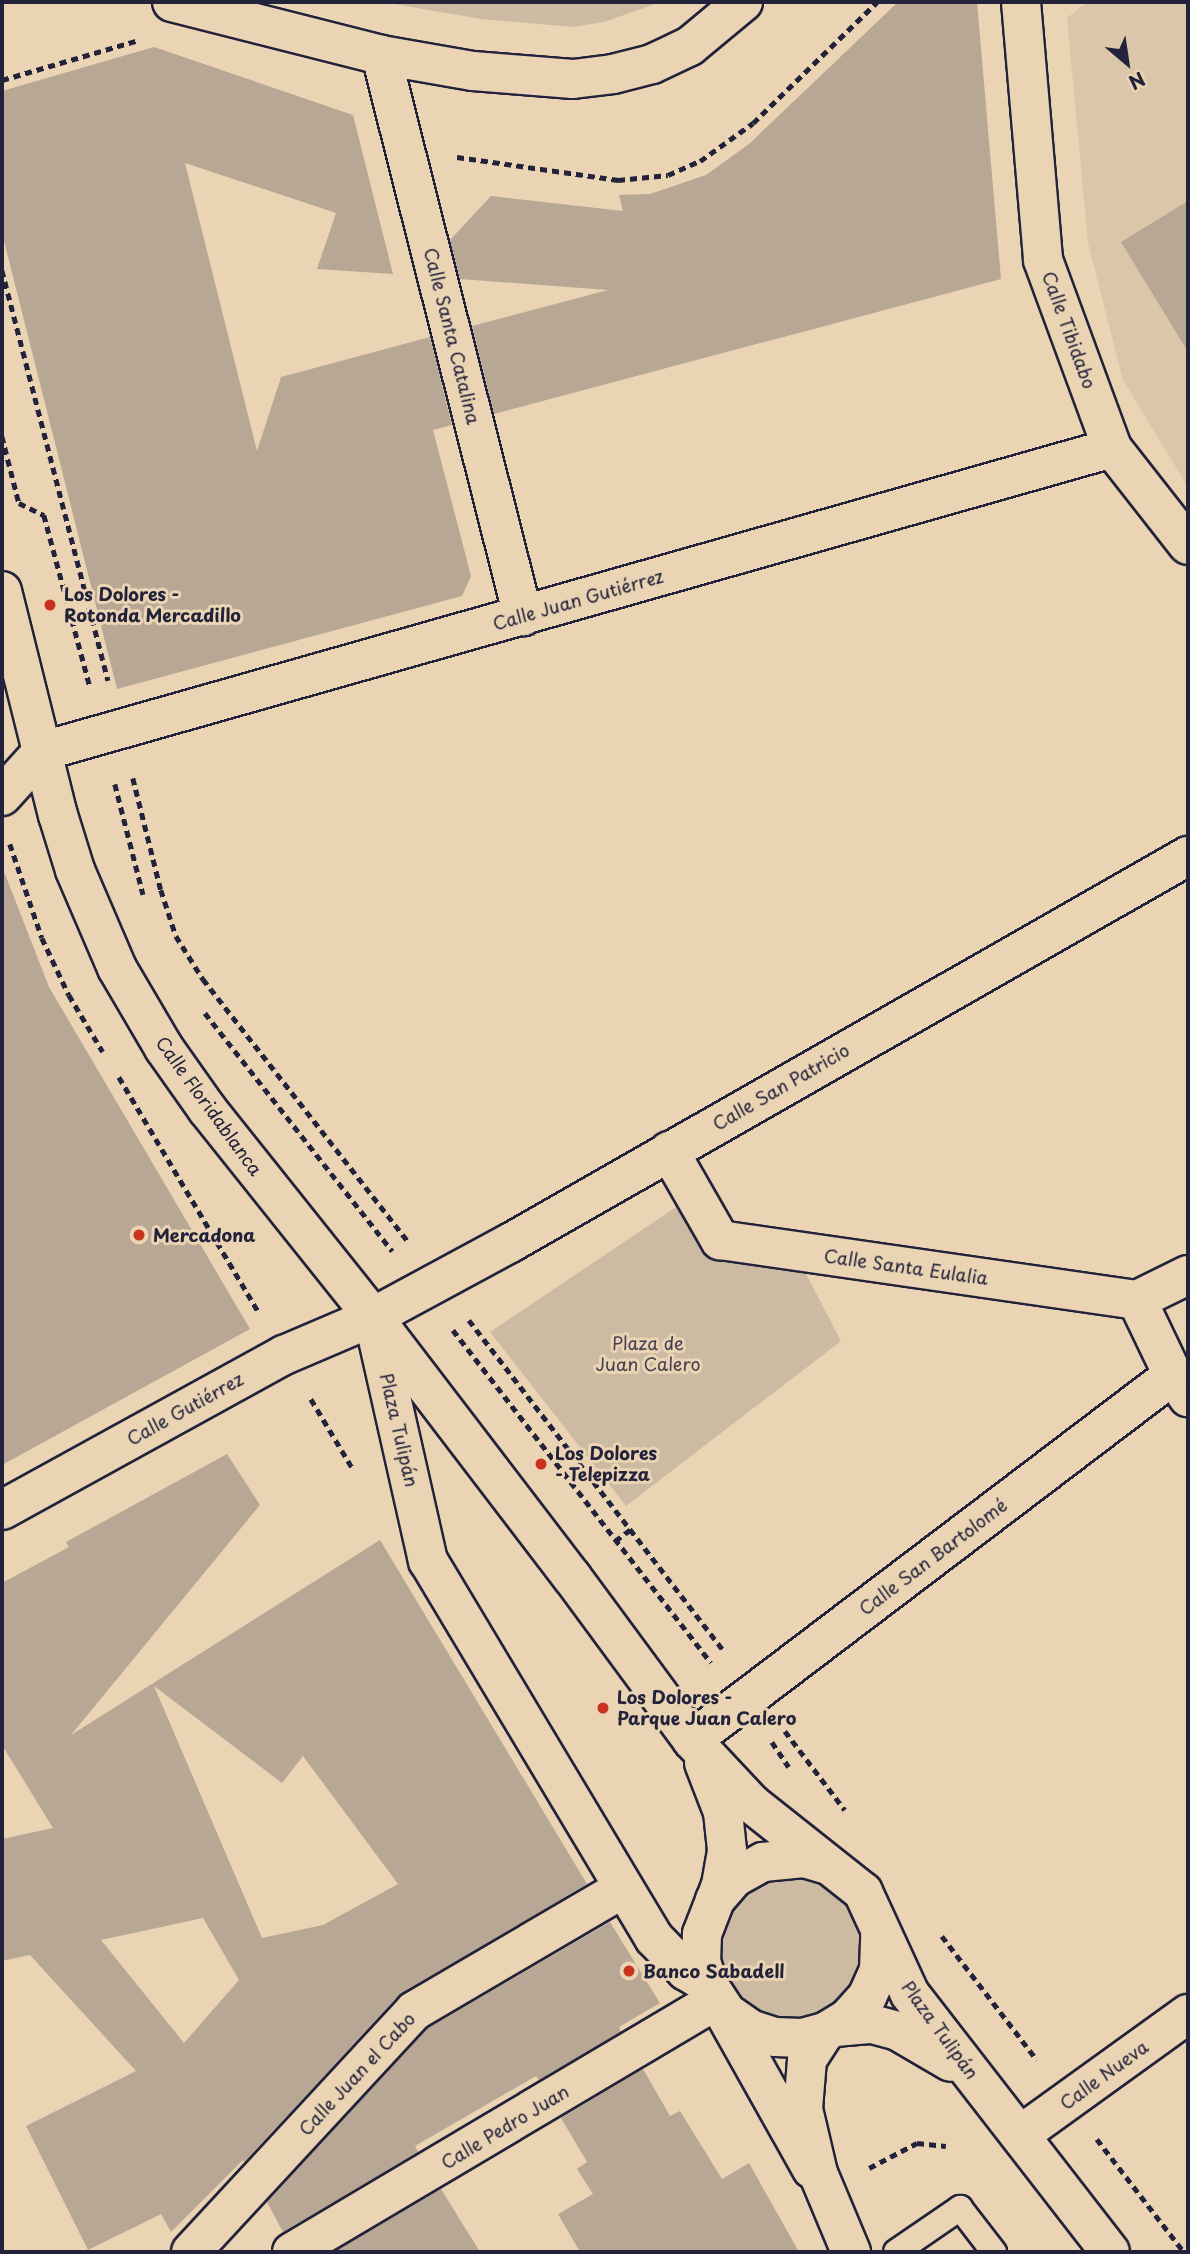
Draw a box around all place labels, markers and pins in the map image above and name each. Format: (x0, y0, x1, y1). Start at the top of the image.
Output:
place label: Los Dolores - Rotonda Mercadillo (64, 584, 242, 626)
marker: Los Dolores - Rotonda Mercadillo (42, 597, 58, 613)
place label: Mercadona (153, 1224, 255, 1246)
marker: Mercadona (131, 1227, 147, 1243)
place label: Los Dolores - Telepizza (555, 1443, 658, 1486)
marker: Los Dolores - Telepizza (533, 1456, 549, 1472)
place label: Los Dolores - Parque Juan Calero (617, 1687, 797, 1730)
marker: Los Dolores - Parque Juan Calero (595, 1700, 611, 1716)
place label: Banco Sabadell (643, 1960, 785, 1982)
marker: Banco Sabadell (621, 1963, 637, 1979)

